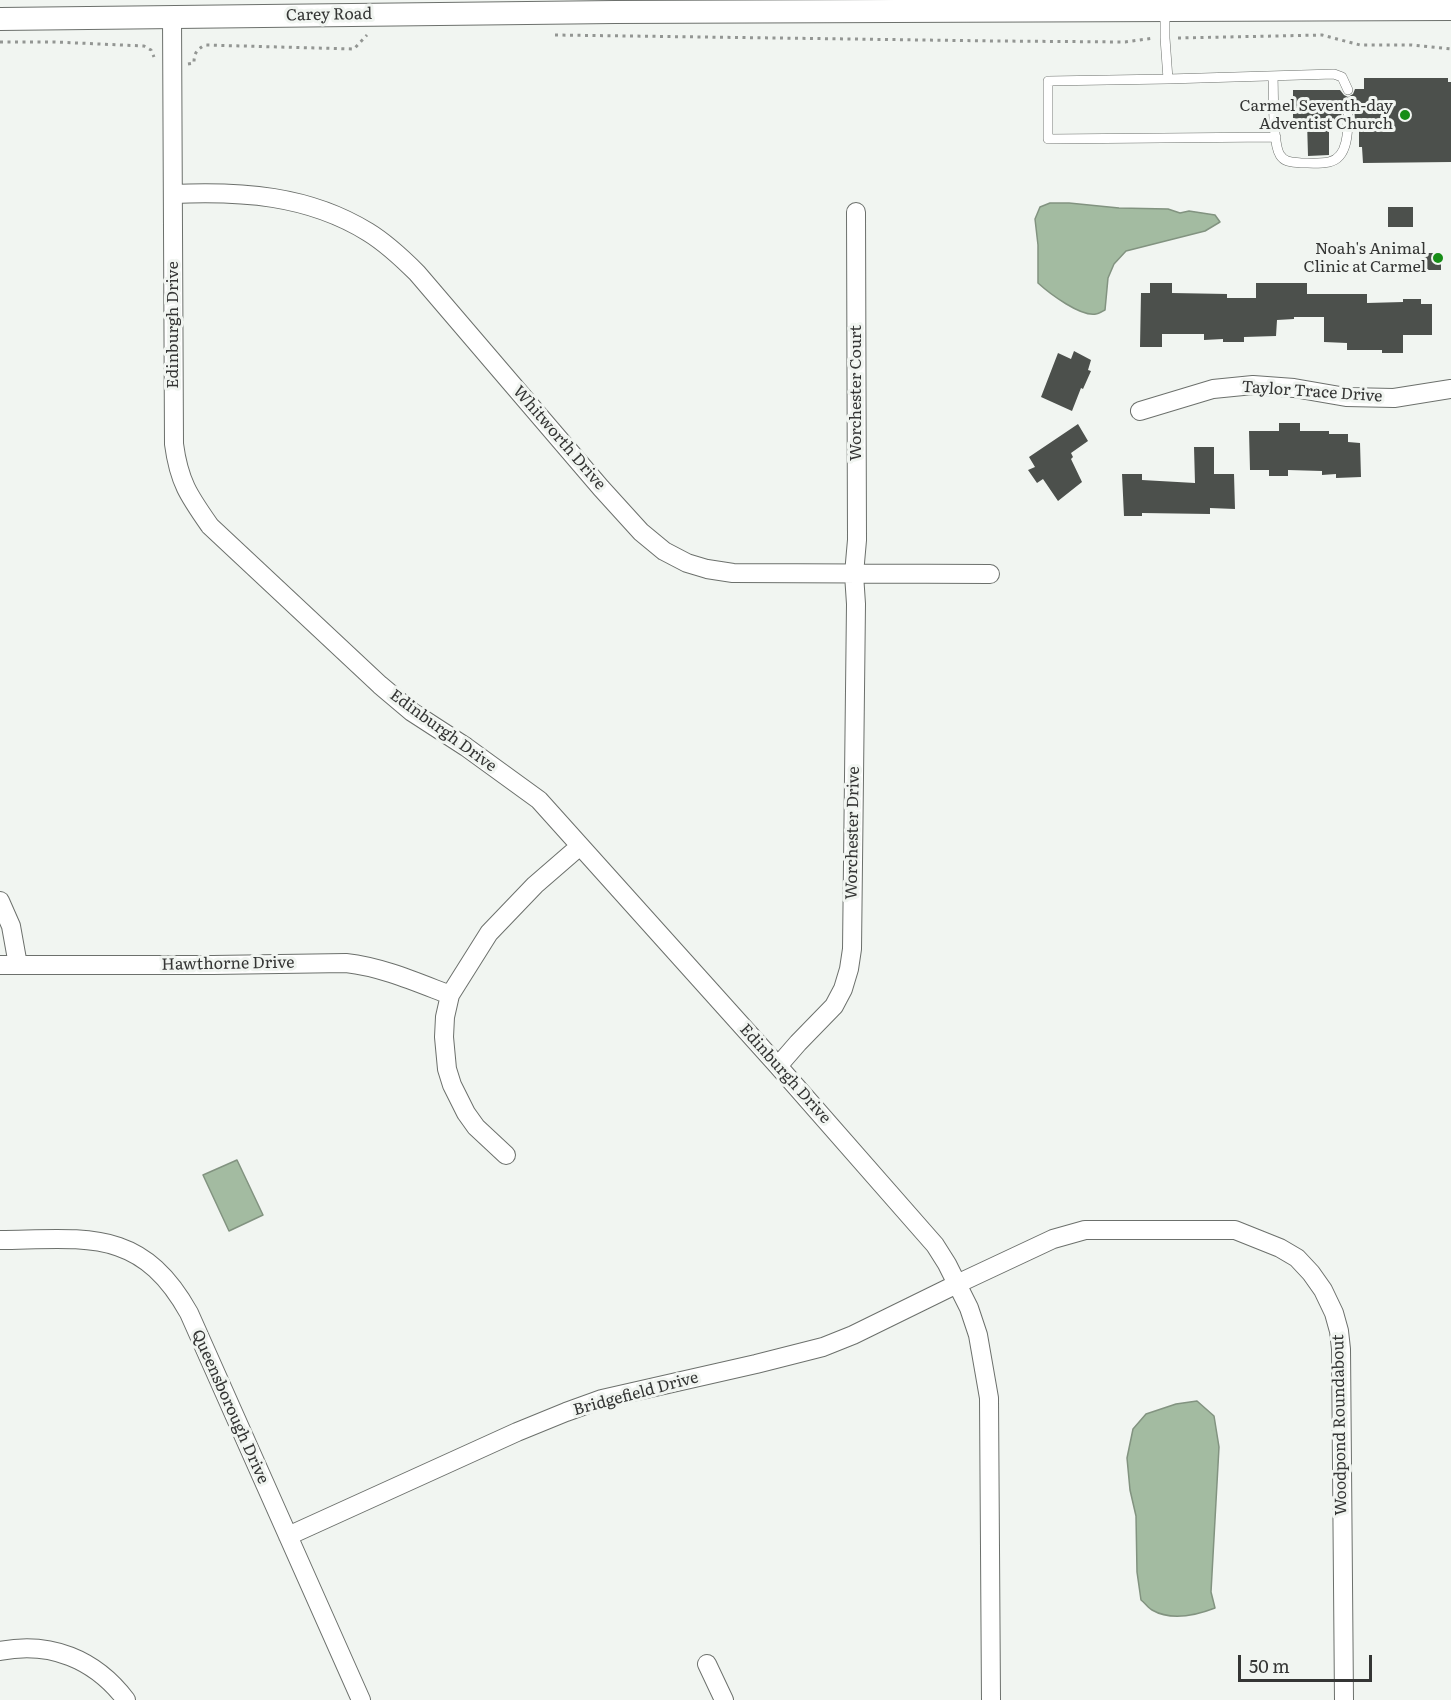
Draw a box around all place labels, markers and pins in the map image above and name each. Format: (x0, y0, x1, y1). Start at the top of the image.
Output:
place label: Carmel Seventh-day Adventist Church (1239, 96, 1393, 134)
marker: Carmel Seventh-day Adventist Church (1398, 108, 1412, 122)
place label: Noah's Animal Clinic at Carmel (1303, 239, 1426, 277)
marker: Noah's Animal Clinic at Carmel (1431, 251, 1445, 265)

